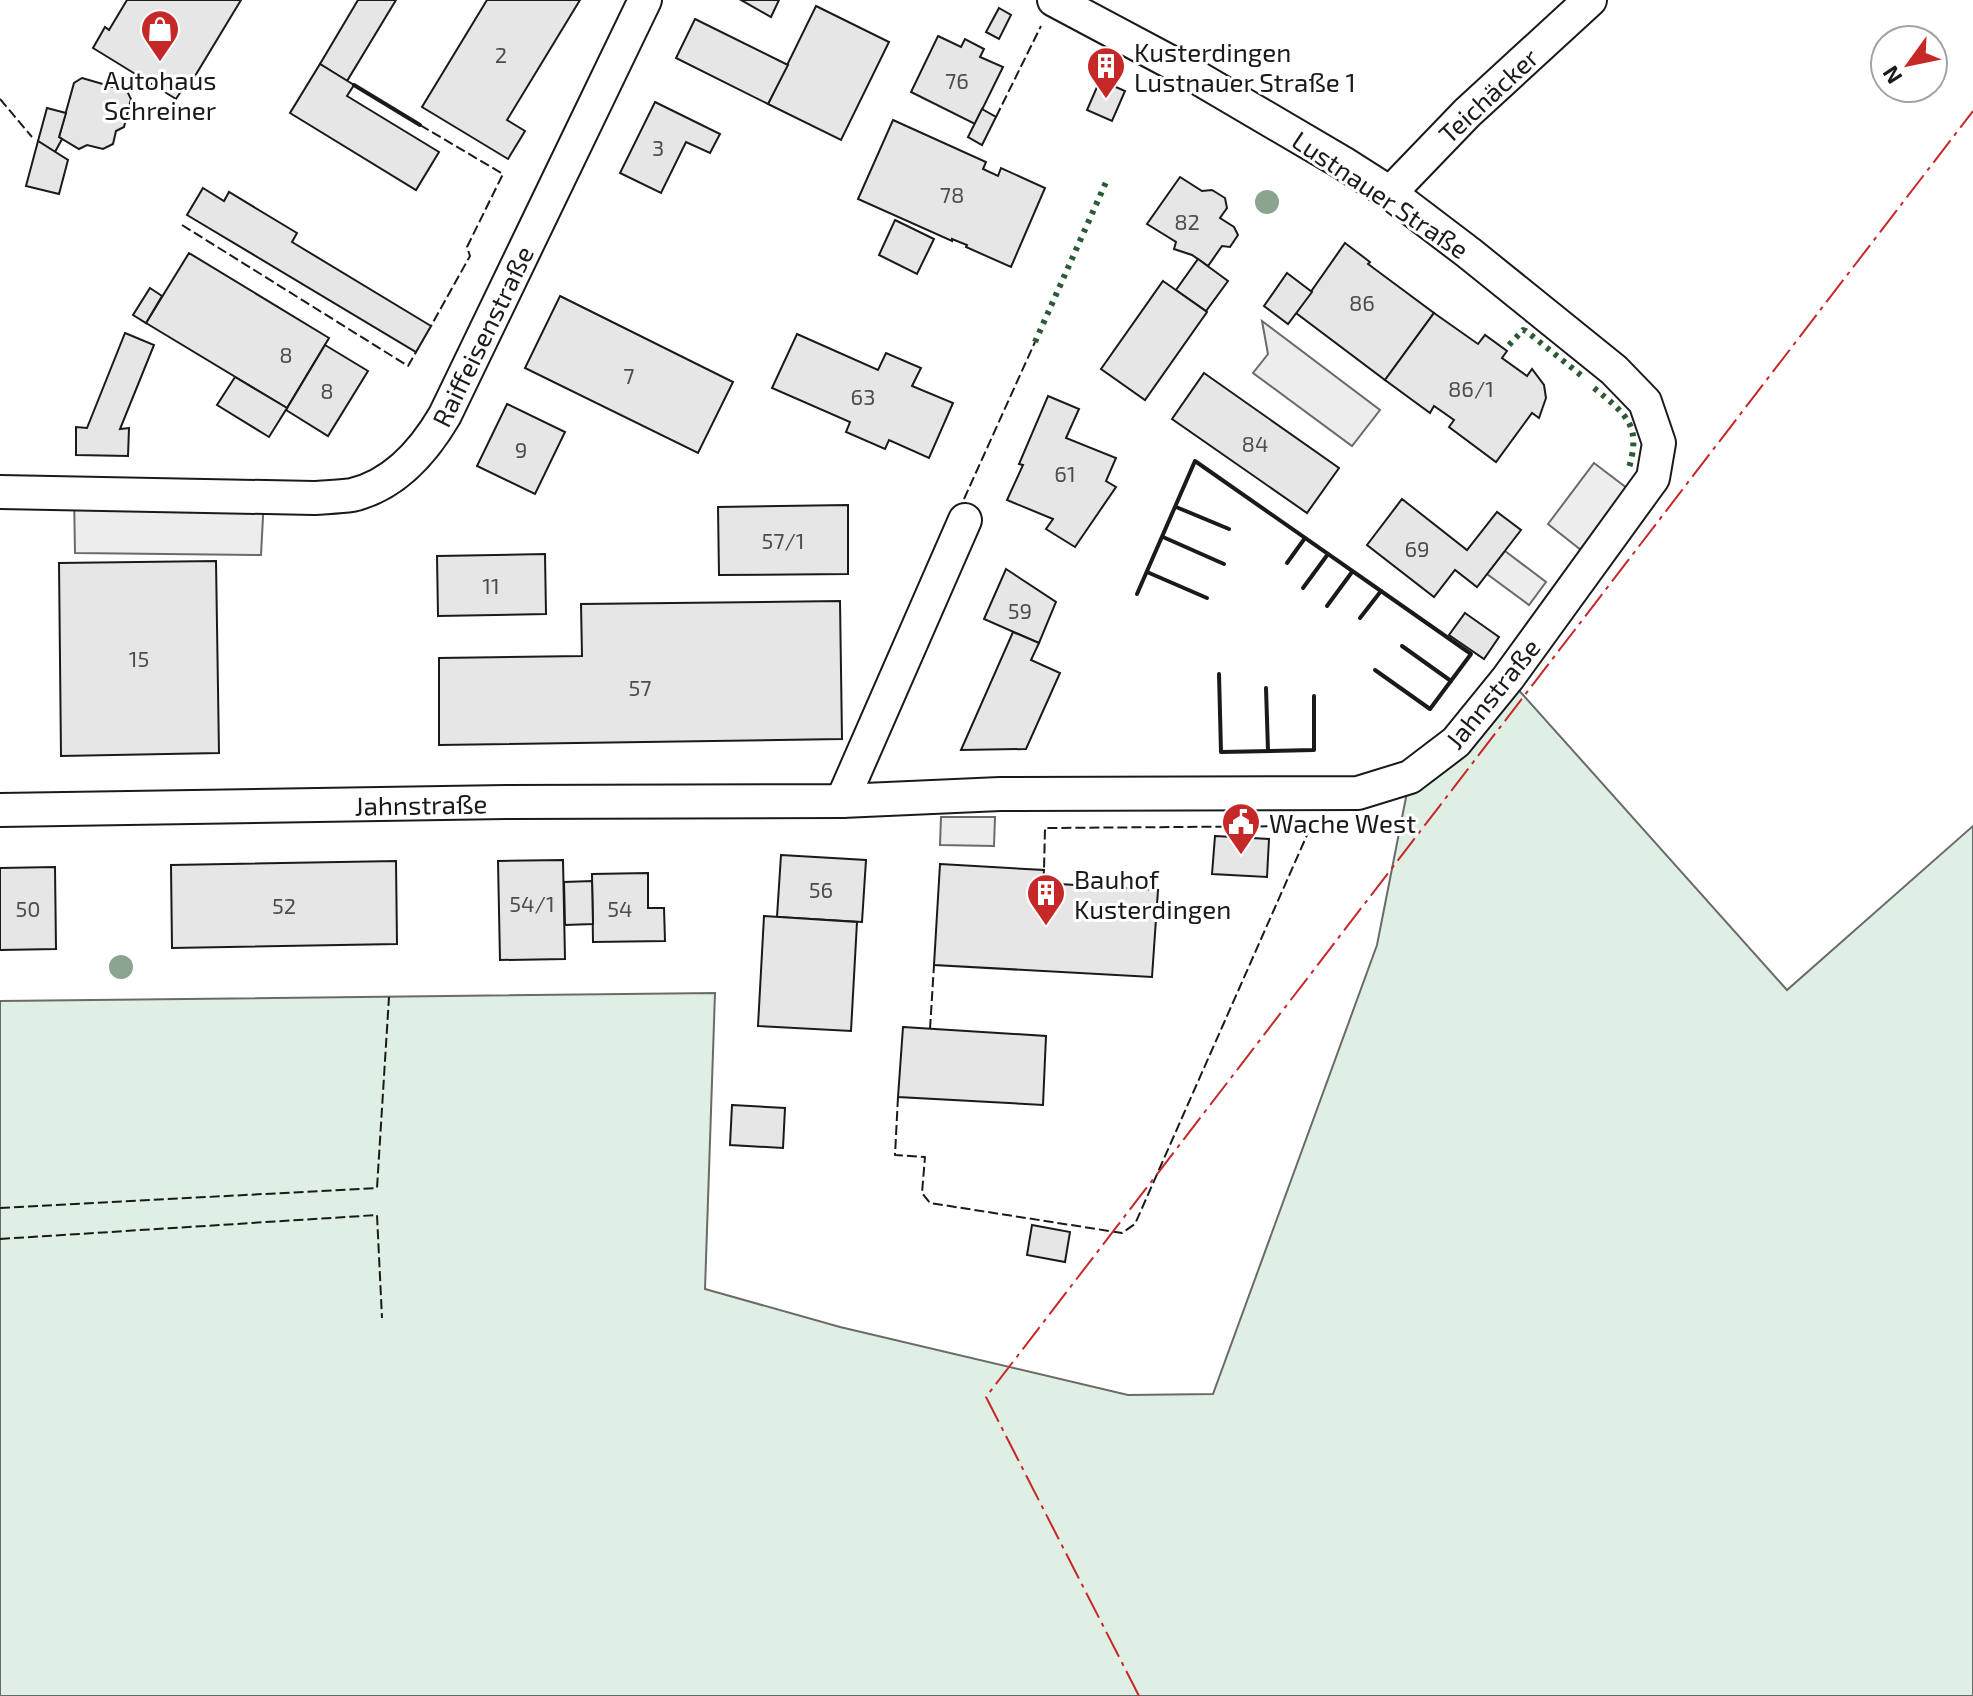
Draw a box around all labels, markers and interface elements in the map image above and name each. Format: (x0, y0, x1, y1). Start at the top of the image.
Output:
shop icon: Autohaus Schreiner (139, 8, 181, 63)
north arrow (1869, 24, 1949, 104)
place label: Kusterdingen Lustnauer Straße 1 (1134, 36, 1356, 97)
house number: 2 (495, 41, 507, 67)
street label: Teichäcker (1432, 41, 1544, 149)
building icon: Kusterdingen Lustnauer Straße 1 (1085, 45, 1127, 100)
text: N (1876, 62, 1907, 89)
place label: Autohaus Schreiner (103, 64, 217, 125)
house number: 76 (945, 67, 969, 93)
street label: Lustnauer Straße (1287, 124, 1475, 264)
house number: 3 (652, 134, 664, 160)
house number: 78 (940, 181, 964, 207)
house number: 82 (1174, 208, 1200, 234)
street label: Raiffeisenstraße (425, 241, 539, 431)
house number: 86 (1349, 289, 1375, 315)
house number: 8 (279, 341, 293, 367)
house number: 7 (623, 362, 635, 388)
house number: 86/1 (1448, 375, 1494, 401)
house number: 8 (320, 377, 334, 403)
house number: 63 (851, 383, 875, 409)
house number: 84 (1242, 430, 1268, 456)
house number: 9 (515, 436, 527, 462)
house number: 61 (1054, 460, 1076, 486)
house number: 57/1 (761, 527, 805, 553)
house number: 69 (1404, 535, 1430, 561)
house number: 11 (482, 572, 500, 598)
house number: 59 (1008, 597, 1032, 623)
street label: Jahnstraße (1438, 632, 1546, 754)
house number: 15 (129, 645, 149, 671)
house number: 57 (628, 674, 652, 700)
street label: Jahnstraße (354, 787, 488, 821)
public building icon: Wache West (1220, 801, 1262, 856)
place label: Wache West (1269, 807, 1416, 838)
place label: Bauhof Kusterdingen (1074, 863, 1231, 924)
building icon: Bauhof Kusterdingen (1025, 872, 1067, 927)
house number: 56 (809, 876, 833, 902)
house number: 54/1 (509, 890, 555, 916)
house number: 52 (272, 892, 296, 918)
house number: 50 (15, 895, 41, 921)
house number: 54 (607, 895, 633, 921)

